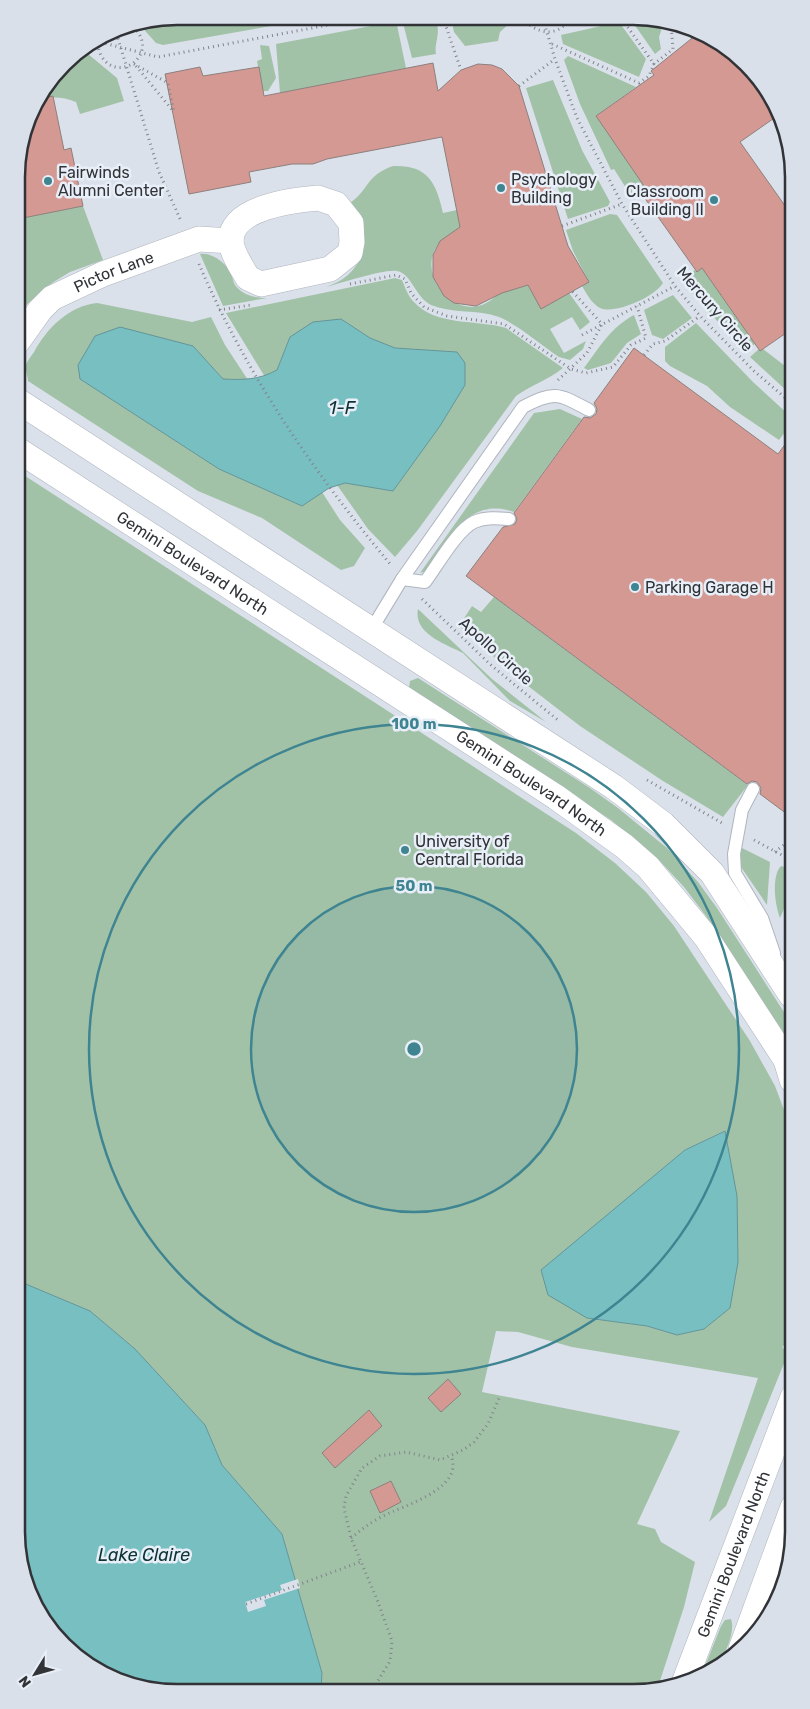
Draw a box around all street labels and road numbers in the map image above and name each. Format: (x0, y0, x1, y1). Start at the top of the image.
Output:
street label: Pictor Lane (70, 247, 156, 296)
street label: Mercury Circle (673, 263, 757, 355)
street label: Gemini Boulevard North (113, 507, 272, 619)
street label: Apollo Circle (455, 613, 537, 689)
street label: Gemini Boulevard North (453, 726, 610, 840)
street label: Gemini Boulevard North (693, 1468, 774, 1640)

